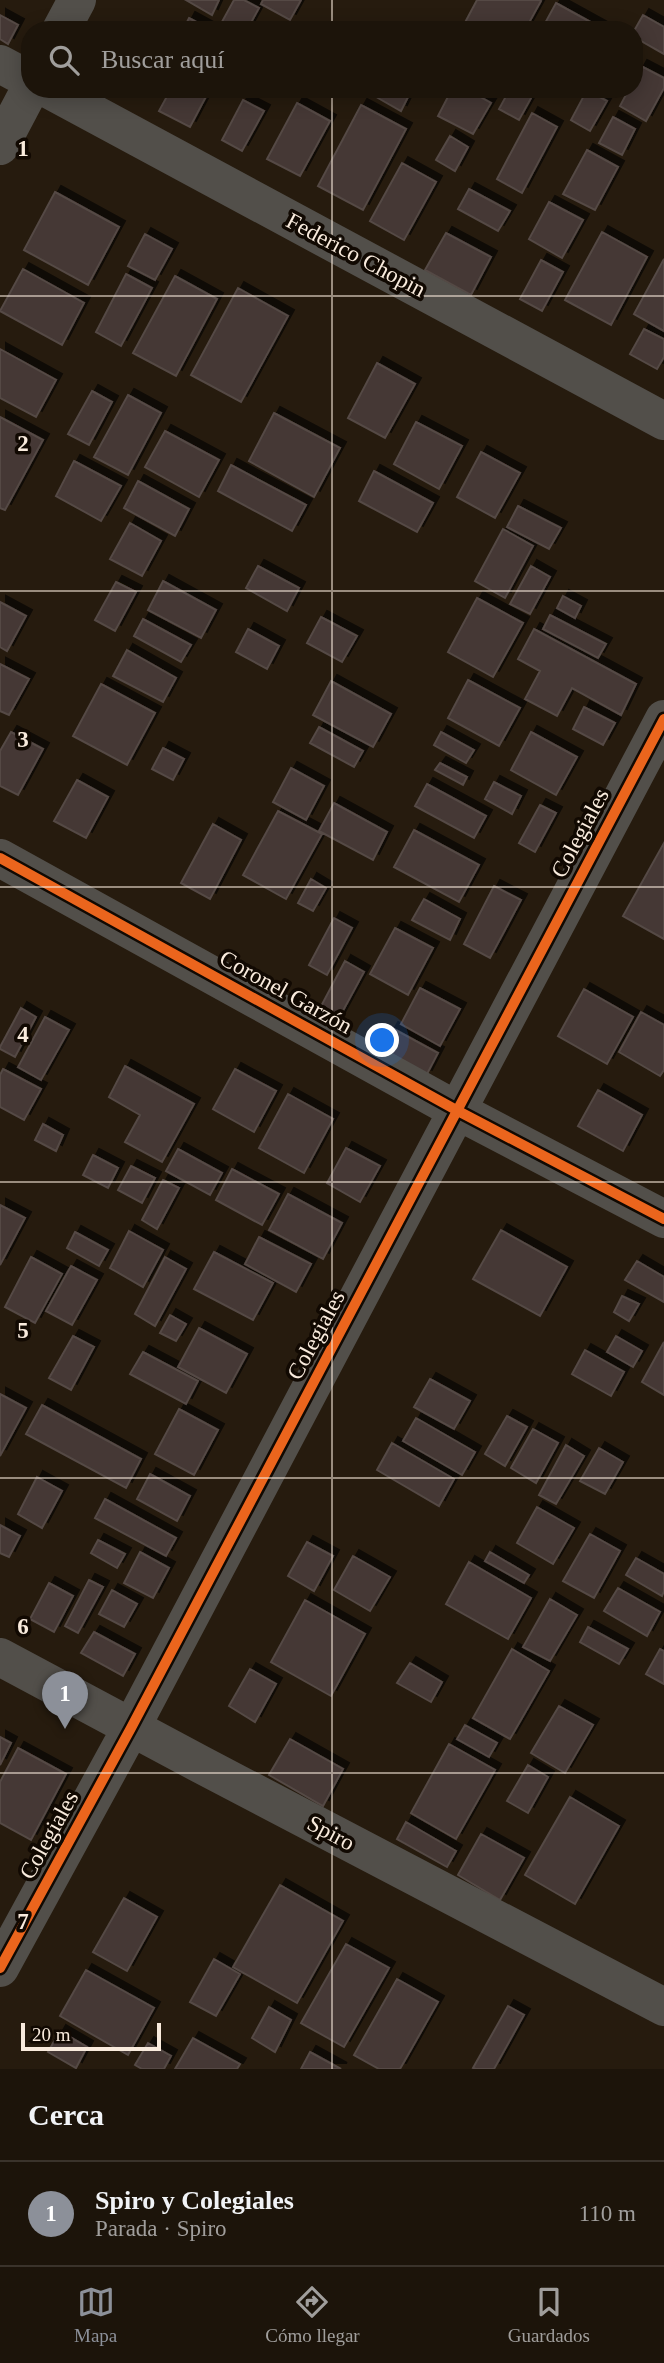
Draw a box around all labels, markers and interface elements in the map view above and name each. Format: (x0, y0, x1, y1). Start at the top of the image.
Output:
search box (21, 21, 643, 98)
icon: search (45, 41, 83, 79)
text: Buscar aquí (101, 45, 224, 74)
text: 1 (17, 136, 29, 161)
street label: Federico Chopin (282, 208, 430, 302)
text: 2 (17, 431, 29, 456)
text: 3 (17, 727, 29, 752)
street label: Colegiales (546, 784, 614, 882)
street label: Coronel Garzón (215, 945, 357, 1039)
text: 4 (17, 1022, 29, 1047)
your location (365, 1023, 399, 1057)
street label: Colegiales (282, 1286, 350, 1384)
text: 5 (17, 1318, 29, 1343)
text: 6 (17, 1614, 29, 1639)
pin: 1 (42, 1671, 88, 1729)
street label: Colegiales (15, 1786, 83, 1884)
street label: Spiro (303, 1810, 359, 1856)
text: 7 (17, 1909, 29, 1934)
scale bar (21, 2020, 161, 2052)
text: 20 m (32, 2024, 71, 2045)
text: Cerca (28, 2098, 104, 2131)
text: Spiro y Colegiales (95, 2186, 294, 2215)
text: 1 (45, 2201, 57, 2226)
text: 110 m (579, 2201, 636, 2226)
text: Parada · Spiro (95, 2216, 227, 2241)
tab: Mapa (74, 2283, 117, 2347)
tab: Cómo llegar (265, 2283, 360, 2347)
tab: Guardados (508, 2283, 590, 2347)

